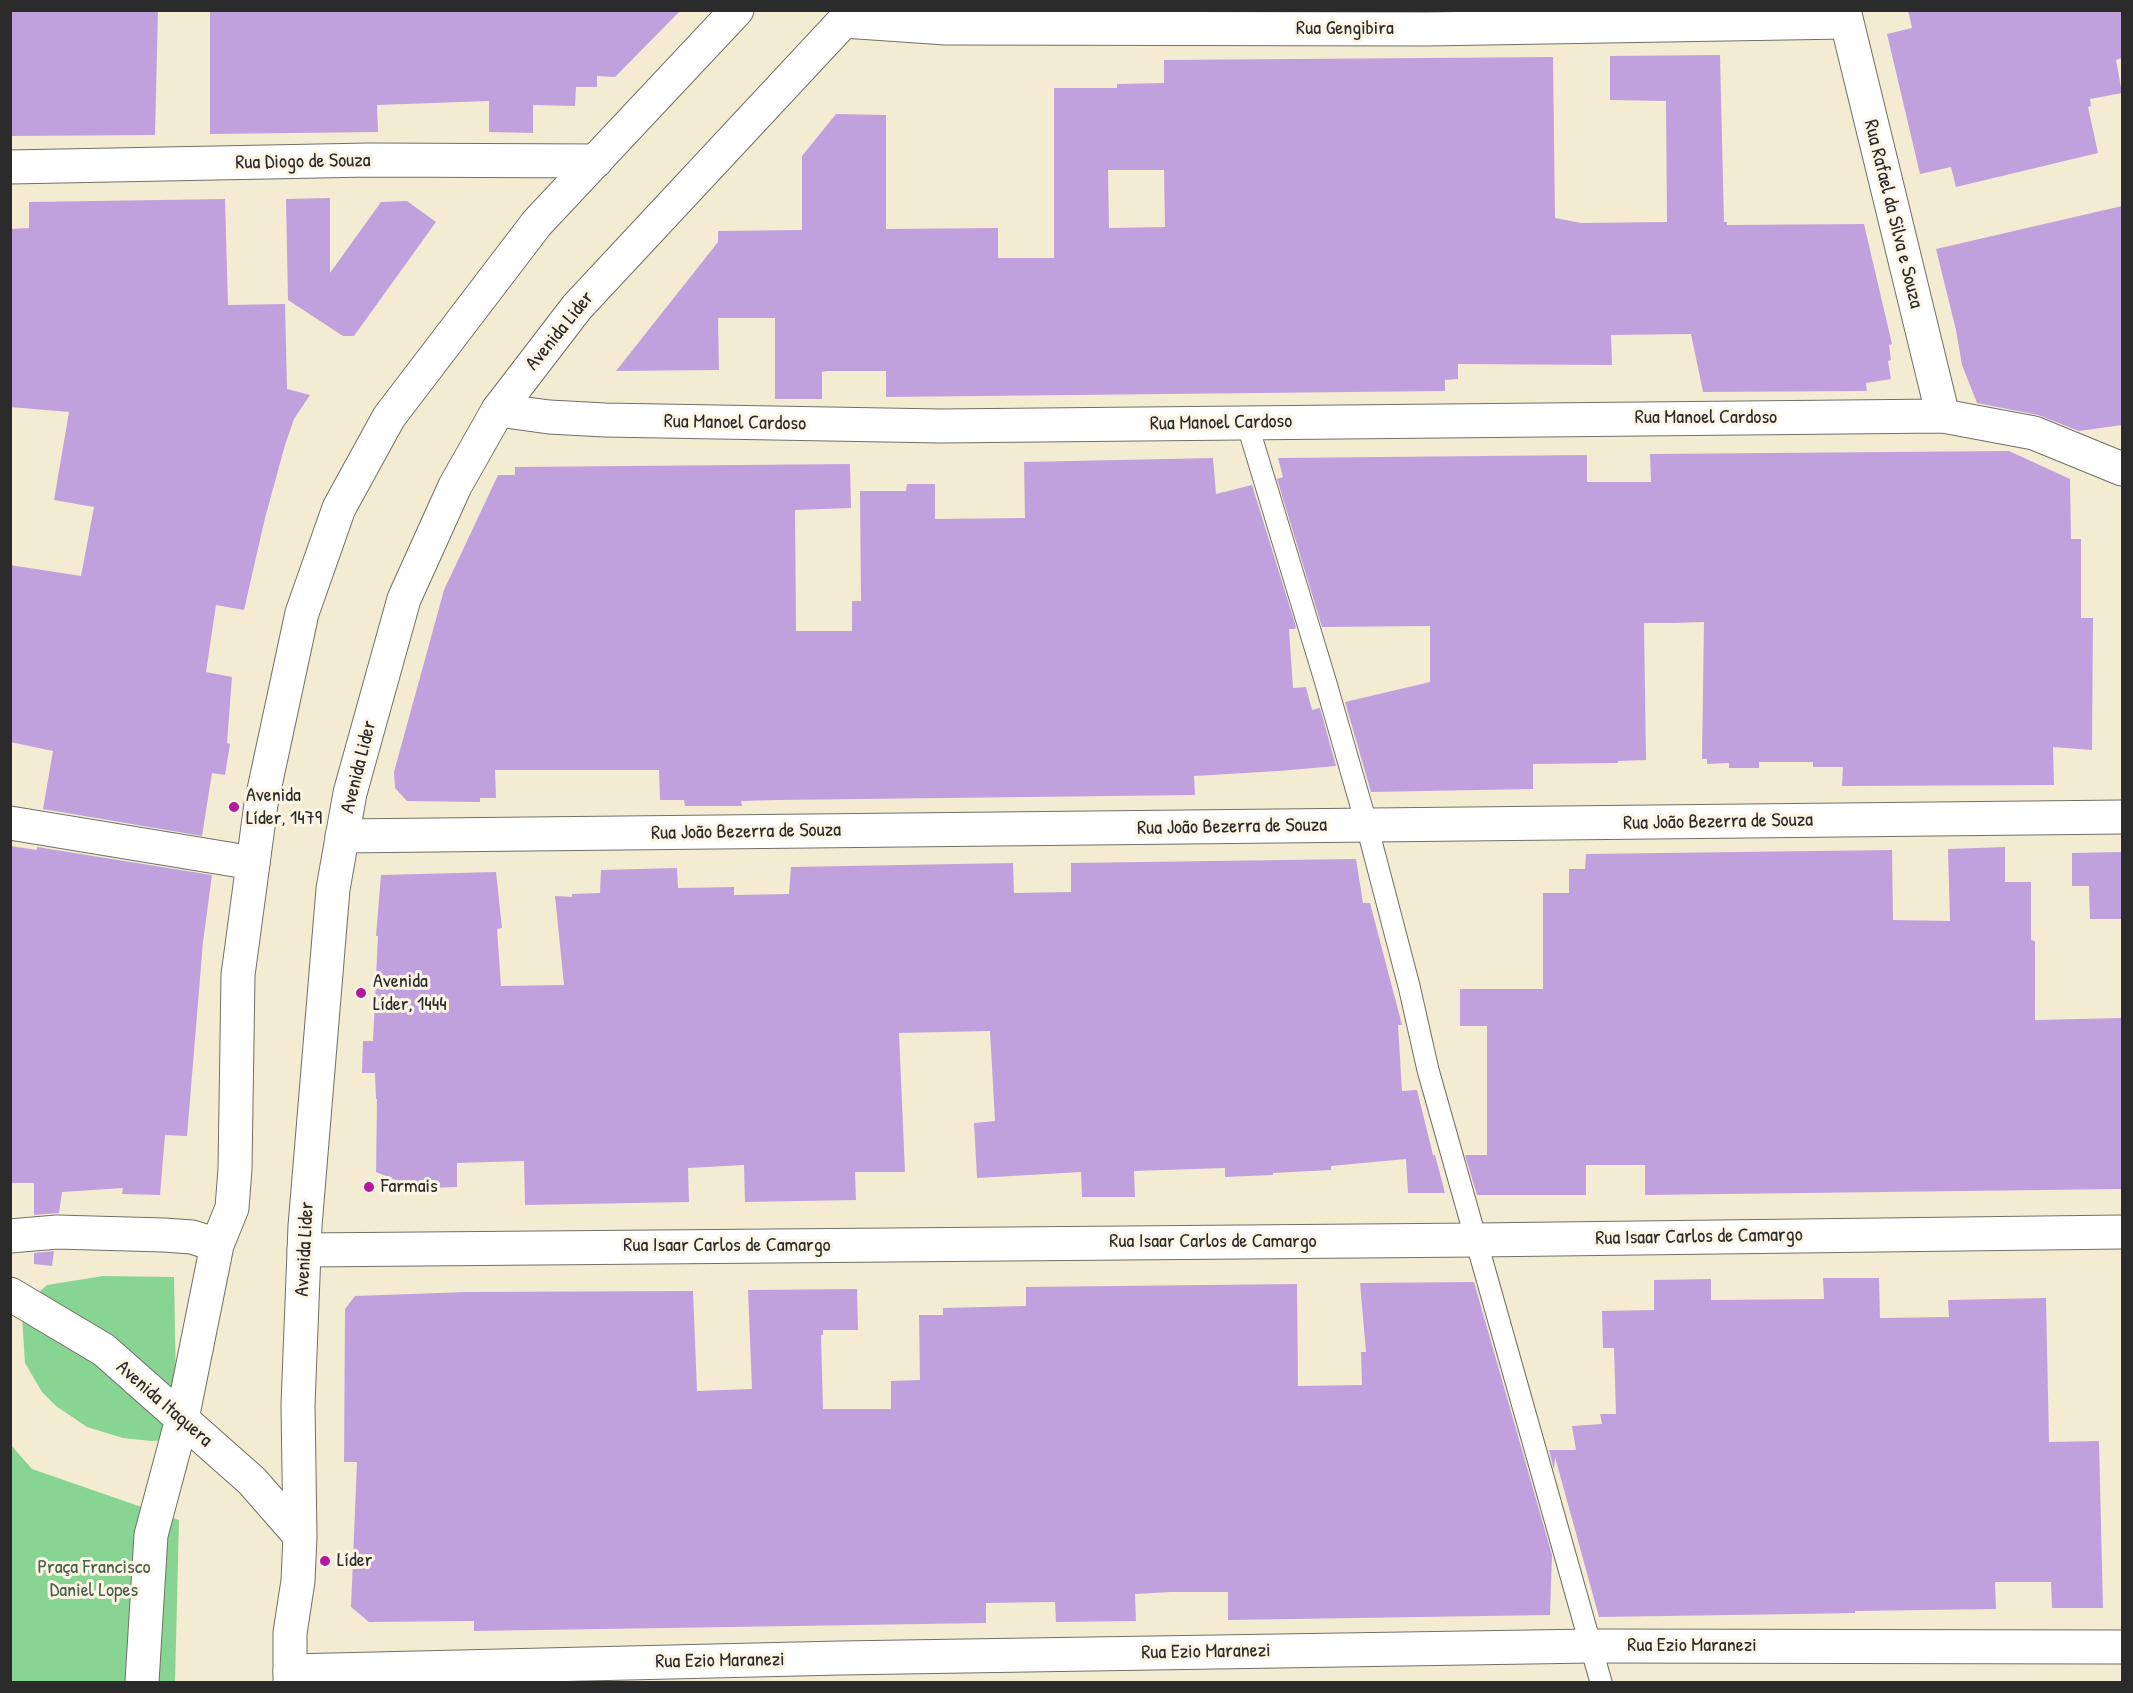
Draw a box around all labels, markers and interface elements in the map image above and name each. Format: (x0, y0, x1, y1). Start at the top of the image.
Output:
street label: Rua Gengibira (1296, 17, 1394, 41)
street label: Rua Rafael da Silva e Souza (1858, 117, 1928, 311)
street label: Rua Diogo de Souza (235, 149, 371, 175)
street label: Avenida Lider (521, 287, 599, 375)
street label: Rua Manoel Cardoso (1635, 406, 1777, 430)
street label: Rua Manoel Cardoso (664, 410, 806, 436)
street label: Rua Manoel Cardoso (1150, 410, 1292, 436)
street label: Avenida Lider (336, 718, 382, 816)
place label: Avenida Líder, 1479 (246, 784, 322, 831)
marker: Avenida Líder, 1479 (227, 800, 241, 814)
street label: Rua João Bezerra de Souza (1623, 808, 1813, 836)
street label: Rua João Bezerra de Souza (1137, 813, 1327, 841)
street label: Rua João Bezerra de Souza (651, 818, 841, 846)
place label: Avenida Líder, 1444 (373, 970, 447, 1017)
marker: Avenida Líder, 1444 (354, 986, 368, 1000)
place label: Farmais (381, 1175, 438, 1199)
marker: Farmais (362, 1180, 376, 1194)
street label: Avenida Lider (291, 1201, 319, 1297)
street label: Rua Isaar Carlos de Camargo (1595, 1223, 1803, 1251)
street label: Rua Isaar Carlos de Camargo (1109, 1230, 1317, 1254)
street label: Rua Isaar Carlos de Camargo (623, 1234, 831, 1258)
street label: Avenida Itaquera (111, 1356, 217, 1452)
place label: Líder (337, 1549, 372, 1573)
marker: Líder (318, 1554, 332, 1568)
park label: Praça Francisco Daniel Lopes (37, 1556, 151, 1603)
street label: Rua Ezio Maranezi (1627, 1634, 1757, 1658)
street label: Rua Ezio Maranezi (1141, 1639, 1271, 1665)
street label: Rua Ezio Maranezi (655, 1648, 785, 1674)

